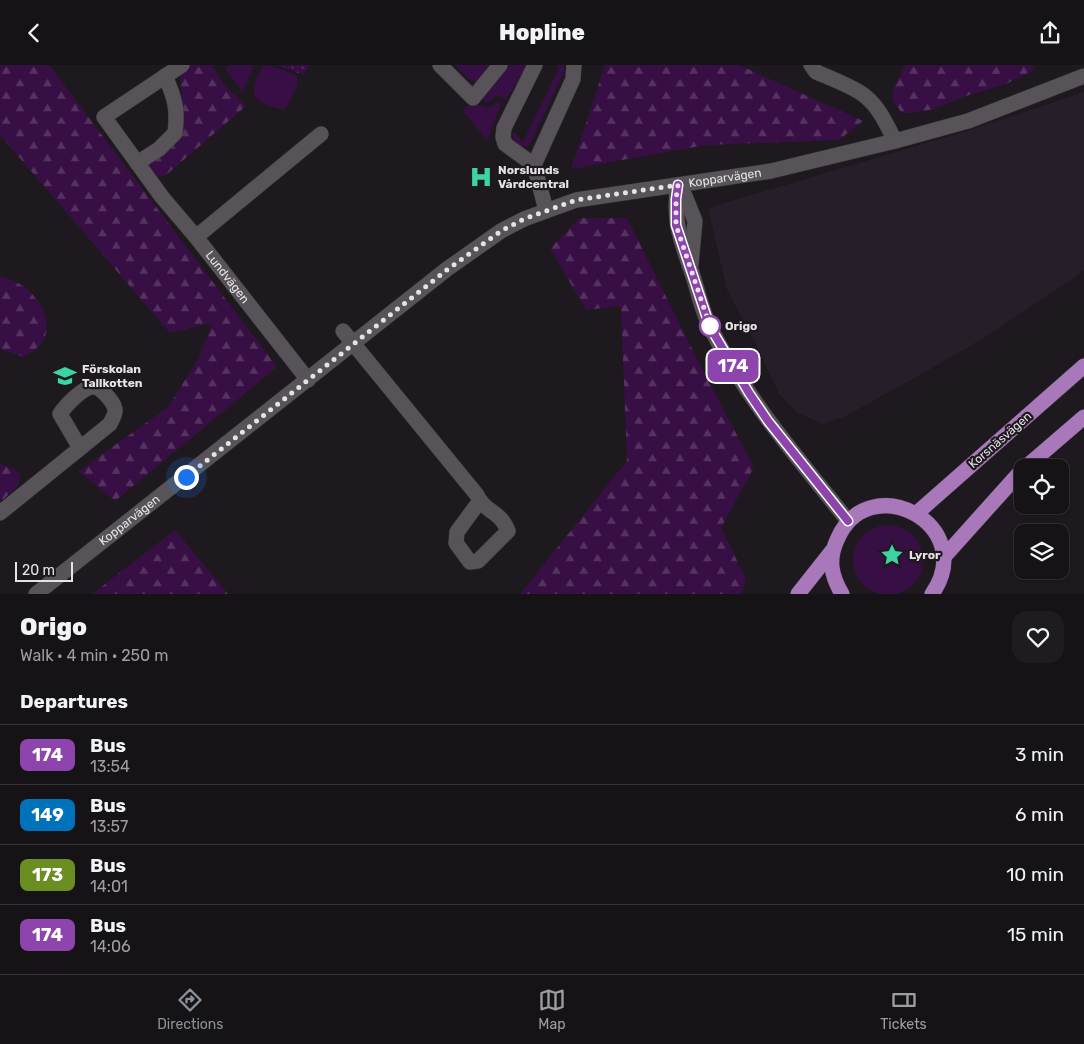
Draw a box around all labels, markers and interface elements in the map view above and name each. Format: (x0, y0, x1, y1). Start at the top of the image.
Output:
icon: back (20, 19, 48, 47)
text: Hopline (499, 19, 585, 46)
icon: share (1036, 19, 1064, 47)
place label: Norslunds Vårdcentral (498, 163, 569, 191)
hospital icon: Norslunds Vårdcentral (468, 164, 494, 190)
street label: Kopparvägen (688, 166, 762, 190)
street label: Lundvägen (203, 248, 252, 306)
marker: Origo (699, 315, 721, 337)
place label: Origo (725, 319, 757, 333)
line badge: 174 (704, 350, 762, 382)
text: 174 (718, 355, 748, 377)
place label: Förskolan Tallkotten (82, 362, 143, 390)
school or university icon: Förskolan Tallkotten (52, 363, 78, 389)
street label: Korsnäsvägen (966, 409, 1034, 471)
map controls (1014, 459, 1069, 579)
button: locate (1014, 459, 1069, 514)
your location (174, 465, 199, 490)
street label: Kopparvägen (96, 492, 163, 548)
button: layers (1014, 524, 1069, 579)
place icon: Lyror (879, 542, 905, 568)
place label: Lyror (909, 548, 941, 562)
scale bar (15, 559, 72, 582)
text: 20 m (22, 562, 55, 579)
button: heart (1012, 611, 1064, 663)
text: Origo (20, 613, 87, 641)
text: Walk · 4 min · 250 m (20, 646, 168, 665)
text: Departures (20, 690, 128, 713)
text: Bus (90, 734, 126, 757)
text: 3 min (1015, 743, 1064, 766)
text: 174 (32, 744, 63, 766)
text: 13:54 (90, 757, 130, 776)
text: Bus (90, 794, 126, 817)
text: 6 min (1015, 803, 1064, 826)
text: 149 (31, 804, 64, 826)
text: 13:57 (90, 817, 128, 836)
text: Bus (90, 854, 126, 877)
text: 10 min (1006, 863, 1064, 886)
text: 173 (32, 864, 63, 886)
text: 14:01 (90, 877, 128, 896)
text: Bus (90, 914, 126, 937)
text: 15 min (1007, 923, 1064, 946)
text: 174 (32, 924, 63, 946)
text: 14:06 (90, 937, 131, 956)
tab: Directions (157, 986, 224, 1033)
tab: Map (538, 986, 566, 1033)
tab: Tickets (880, 986, 927, 1033)

